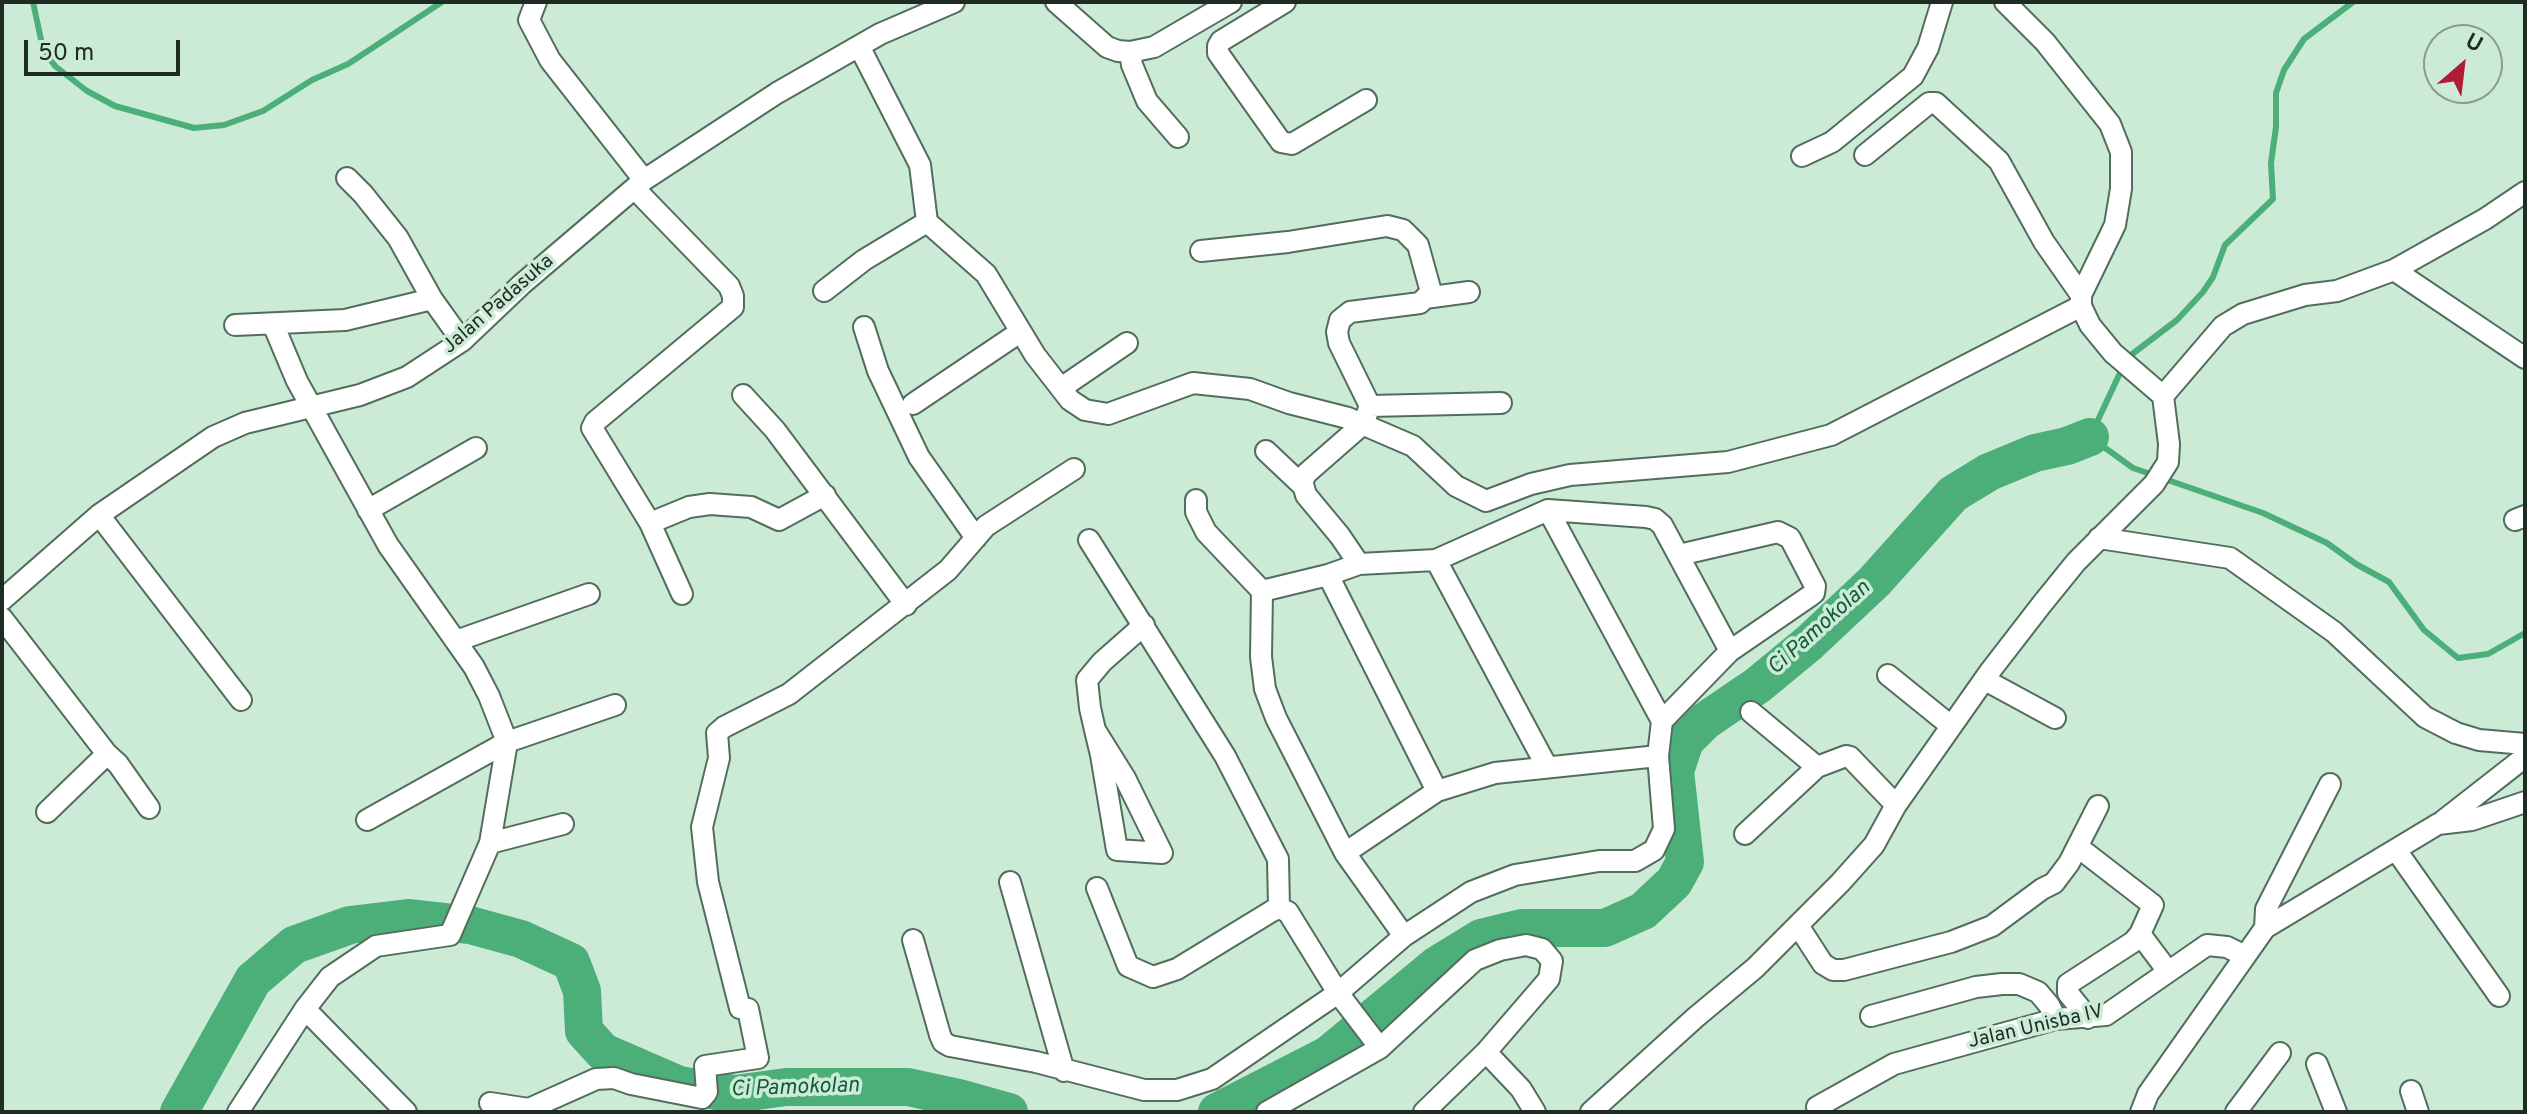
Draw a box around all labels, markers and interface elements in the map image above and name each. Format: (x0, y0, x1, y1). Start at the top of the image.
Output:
scale bar (28, 24, 184, 74)
north arrow (2423, 24, 2503, 104)
text: U (2460, 29, 2487, 60)
text: 50 m (38, 39, 94, 69)
street label: Jalan Padasuka (439, 250, 559, 360)
water label: Ci Pamokolan (1763, 576, 1877, 682)
street label: Jalan Unisba lV (1966, 1001, 2106, 1055)
water label: Ci Pamokolan (730, 1074, 860, 1104)

